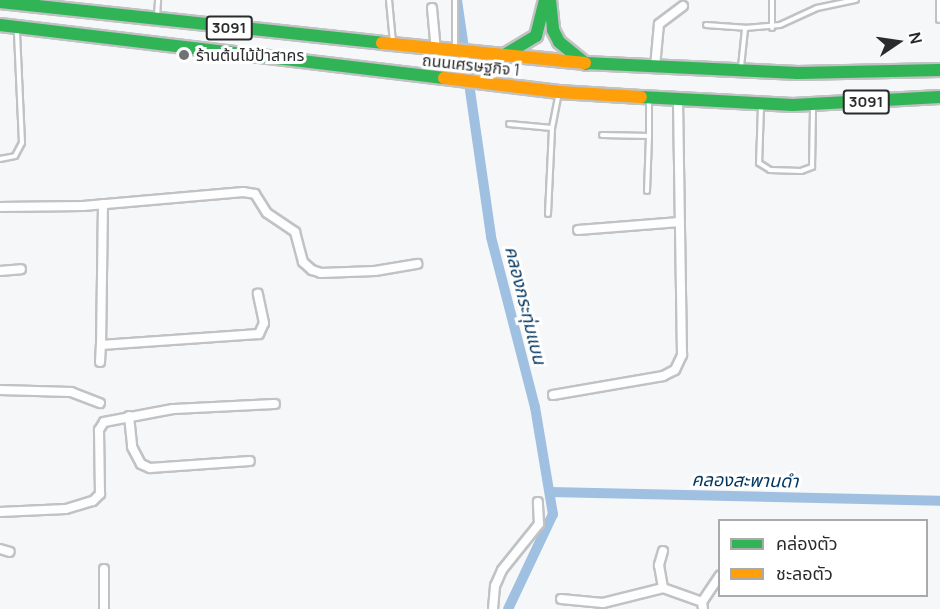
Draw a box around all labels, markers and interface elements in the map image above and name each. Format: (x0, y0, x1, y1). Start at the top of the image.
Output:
north arrow (868, 12, 928, 72)
road number: 3091 (205, 16, 253, 40)
text: N (904, 30, 928, 46)
place label: ร้านต้นไม้ป้าสาคร (196, 45, 304, 65)
marker: ร้านต้นไม้ป้าสาคร (177, 48, 191, 62)
street label: ถนนเศรษฐกิจ 1 (421, 50, 521, 80)
road number: 3091 (842, 90, 890, 114)
water label: คลองกระทุ่มแบน (501, 244, 551, 366)
water label: คลองสะพานดำ (691, 468, 799, 492)
legend (718, 519, 928, 597)
text: คล่องตัว (776, 531, 838, 555)
text: ชะลอตัว (776, 561, 833, 585)

